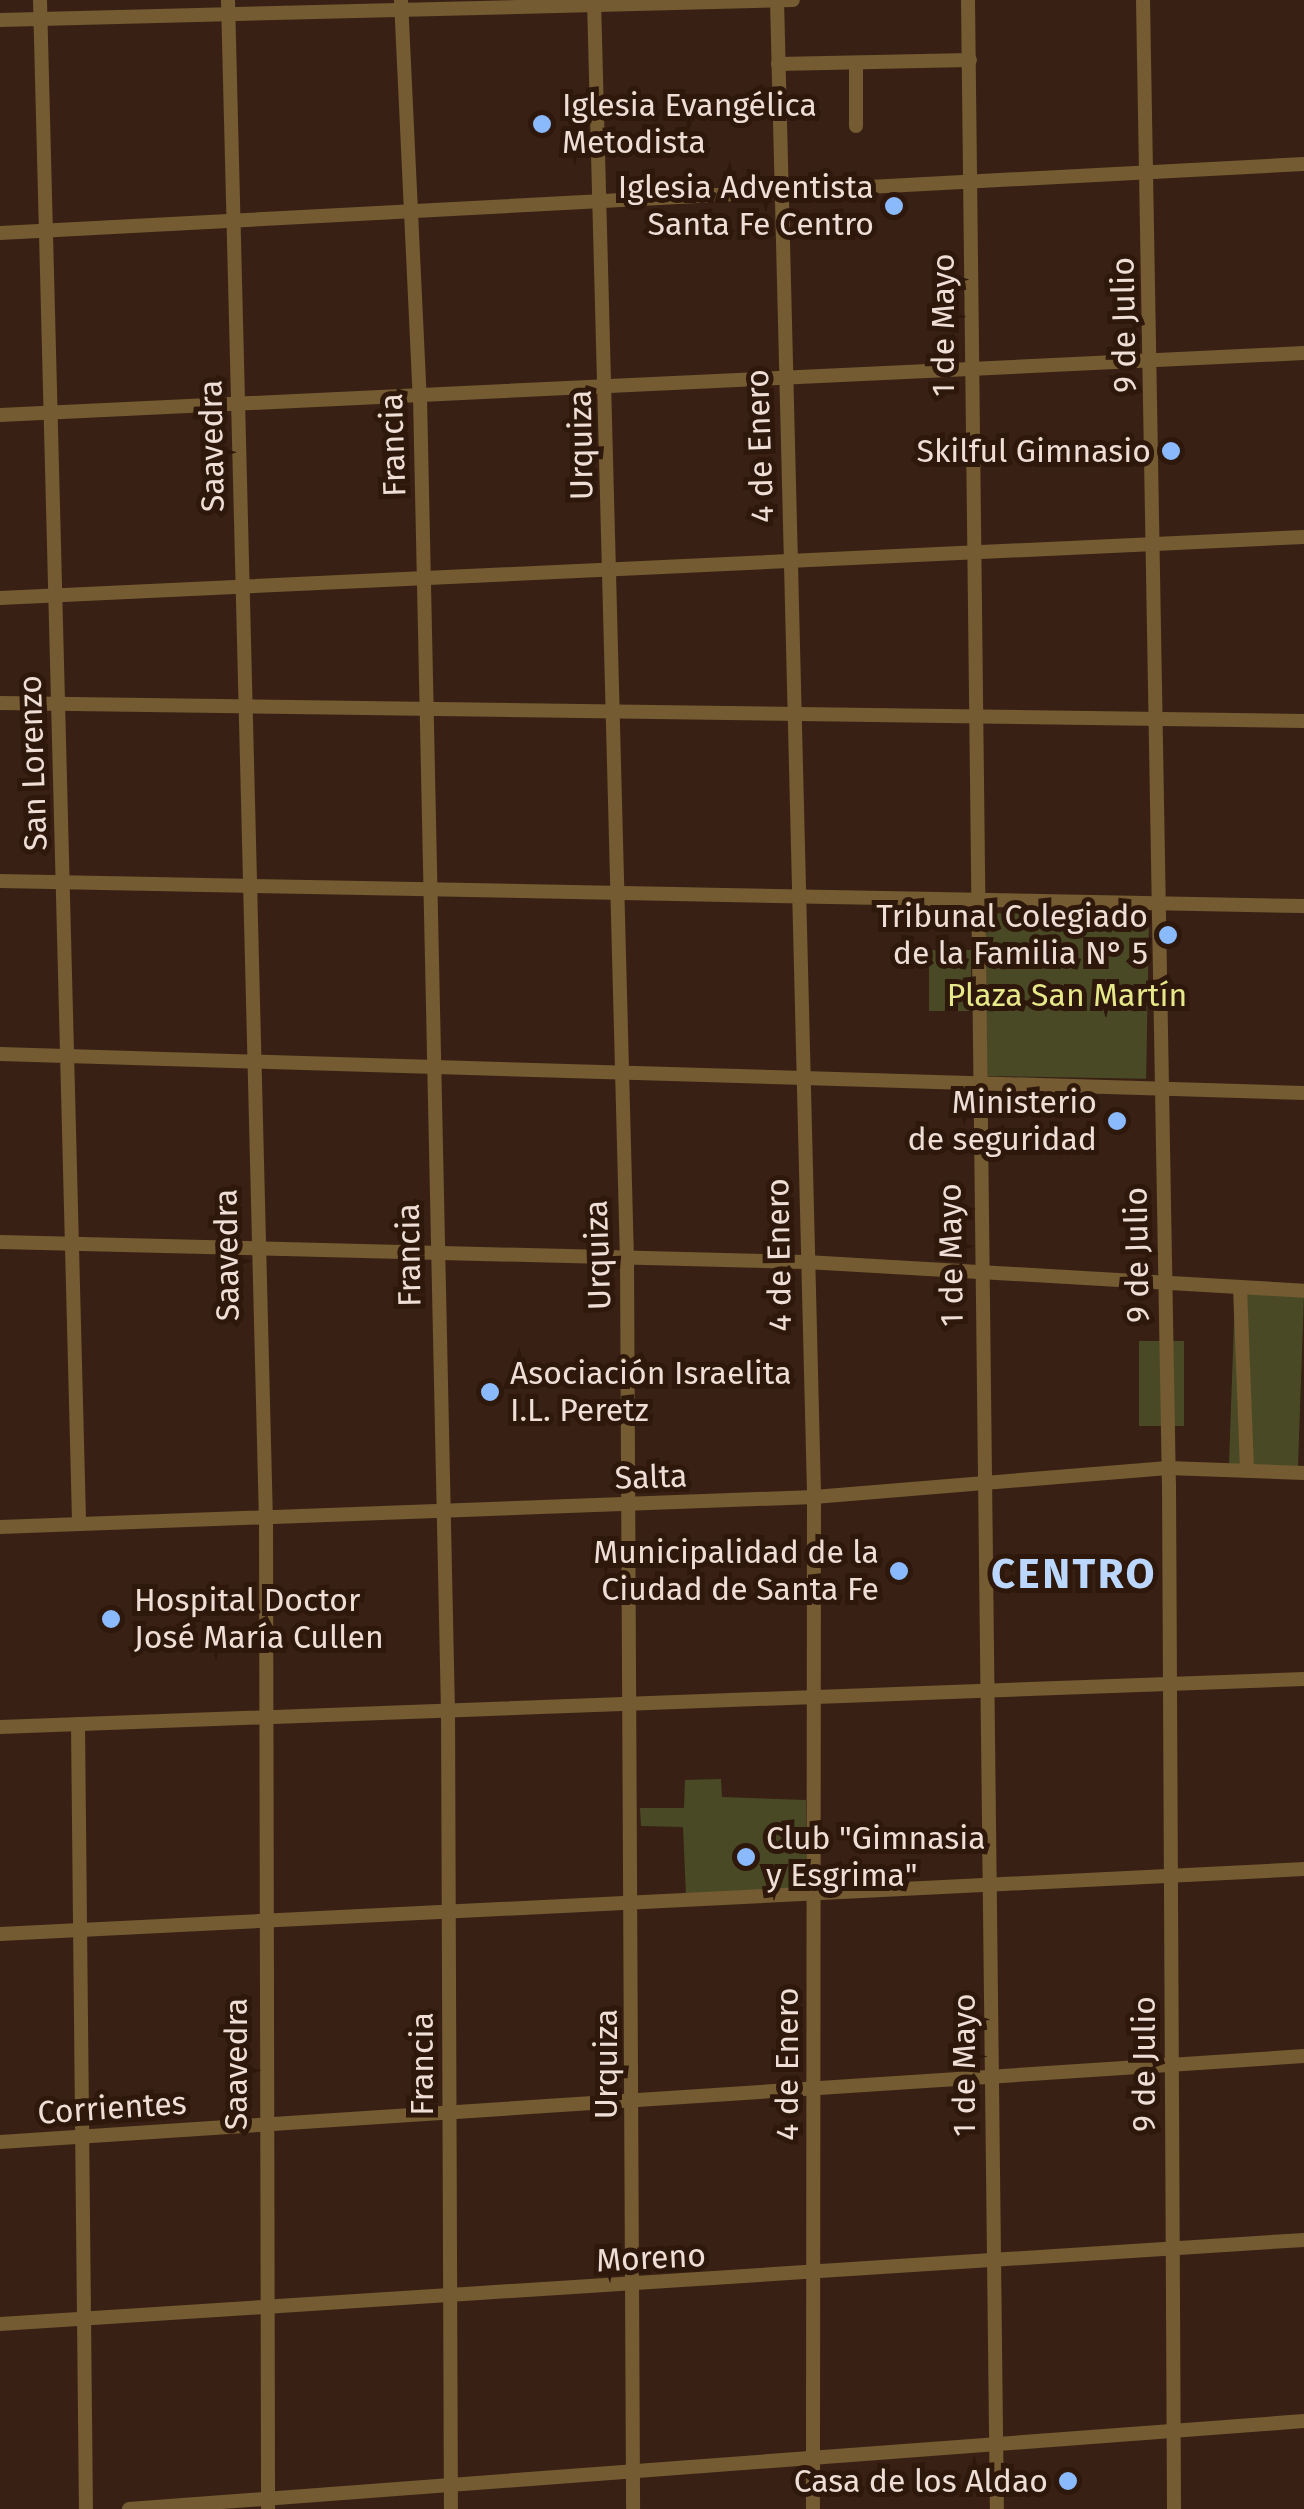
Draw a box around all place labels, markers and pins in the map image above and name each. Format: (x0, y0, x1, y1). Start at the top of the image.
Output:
place label: Iglesia Evangélica Metodista (562, 87, 817, 162)
marker: Iglesia Evangélica Metodista (531, 113, 553, 135)
place label: Iglesia Adventista Santa Fe Centro (618, 169, 874, 244)
marker: Iglesia Adventista Santa Fe Centro (883, 195, 905, 217)
place label: Skilful Gimnasio (916, 432, 1151, 470)
marker: Skilful Gimnasio (1160, 440, 1182, 462)
place label: Tribunal Colegiado de la Familia N° 5 (876, 898, 1148, 973)
marker: Tribunal Colegiado de la Familia N° 5 (1157, 924, 1179, 946)
place label: Ministerio de seguridad (908, 1084, 1097, 1159)
marker: Ministerio de seguridad (1106, 1110, 1128, 1132)
place label: Asociación Israelita I.L. Peretz (510, 1355, 792, 1430)
marker: Asociación Israelita I.L. Peretz (479, 1381, 501, 1403)
place label: Municipalidad de la Ciudad de Santa Fe (593, 1534, 879, 1609)
marker: Municipalidad de la Ciudad de Santa Fe (888, 1560, 910, 1582)
place label: Hospital Doctor José María Cullen (134, 1582, 384, 1657)
marker: Hospital Doctor José María Cullen (98, 1606, 124, 1632)
place label: Club "Gimnasia y Esgrima" (766, 1820, 986, 1895)
marker: Club "Gimnasia y Esgrima" (735, 1846, 757, 1868)
place label: Casa de los Aldao (794, 2462, 1048, 2500)
marker: Casa de los Aldao (1057, 2470, 1079, 2492)

